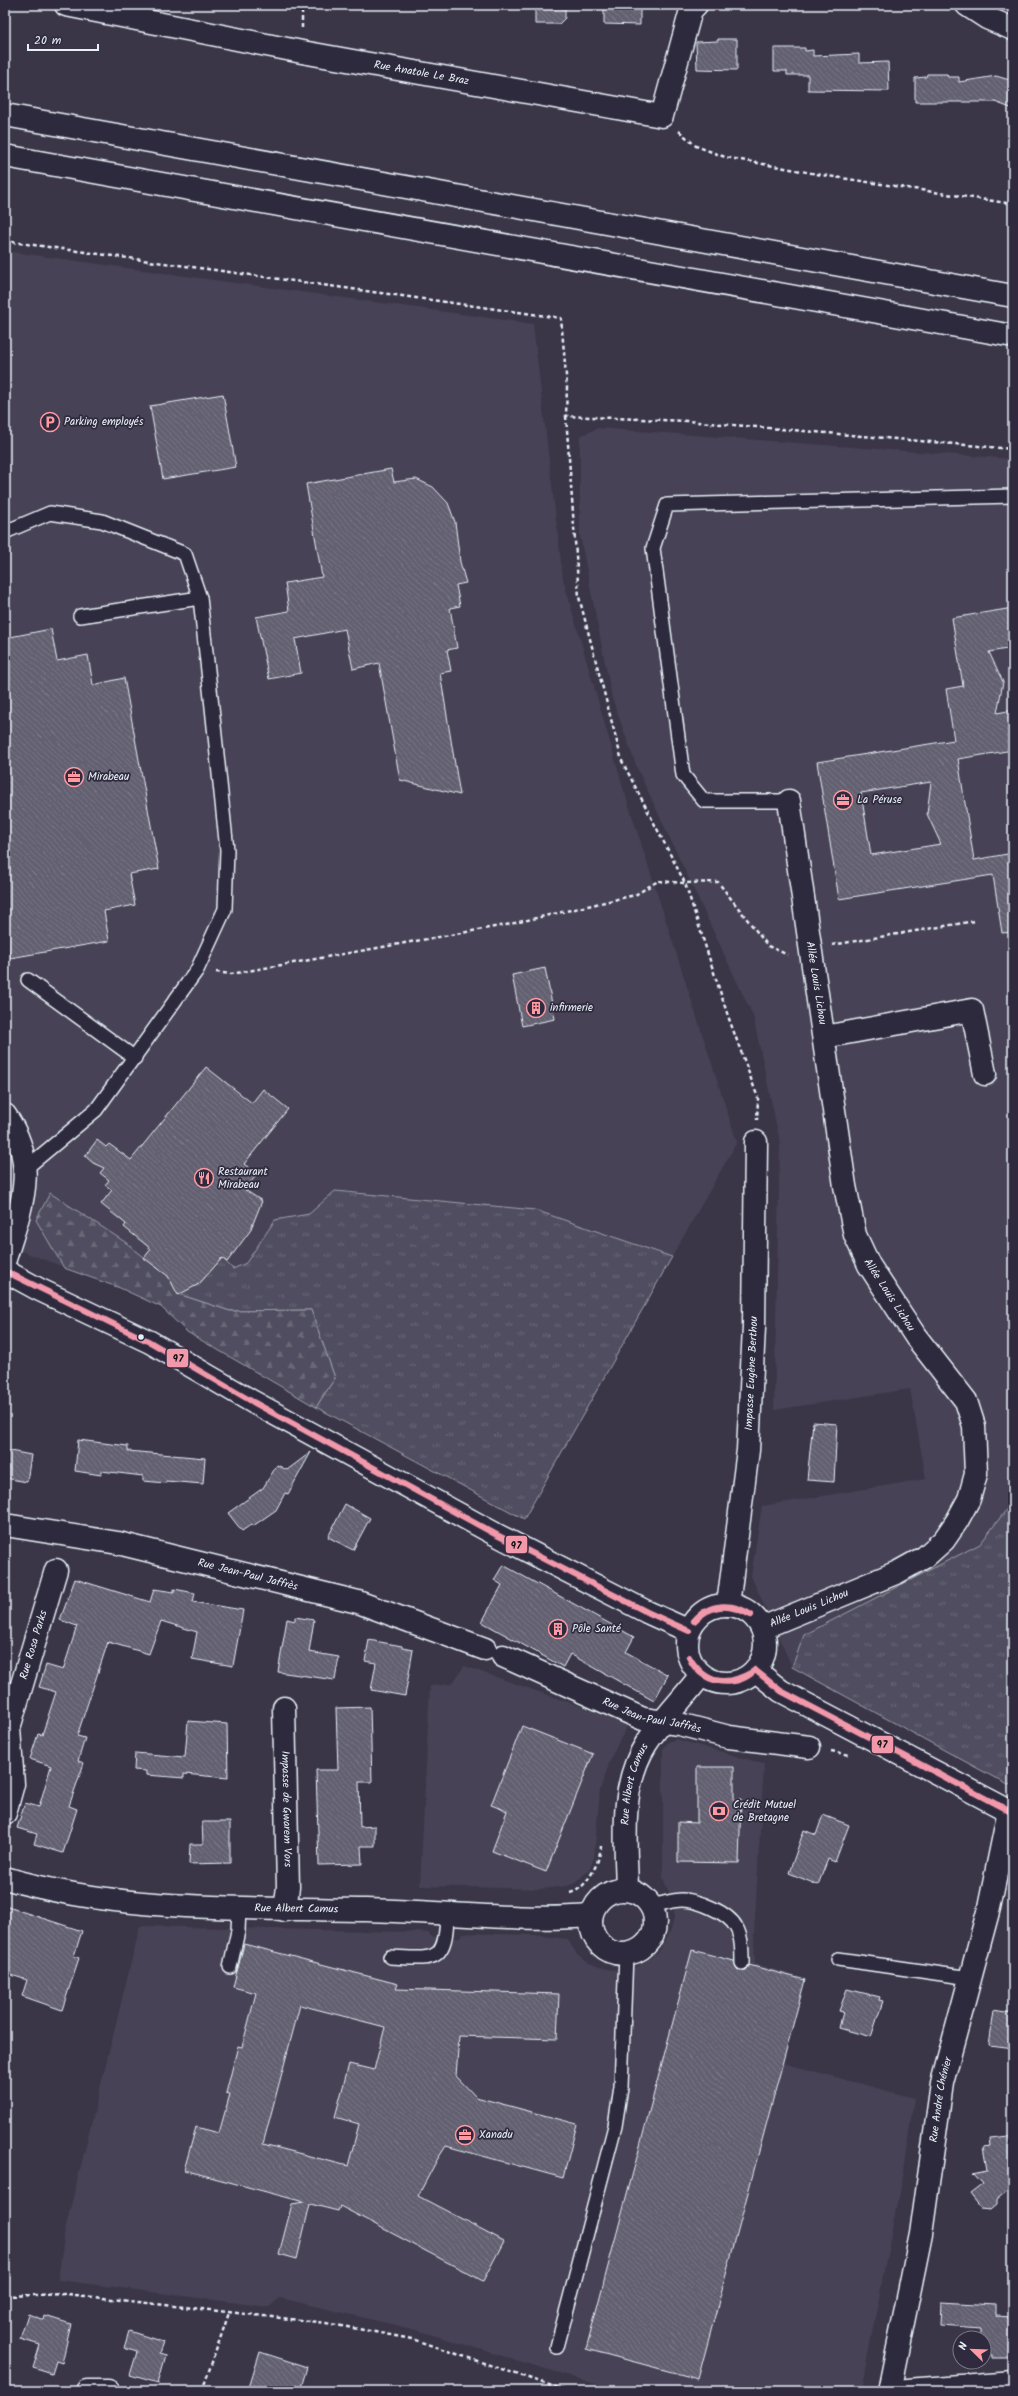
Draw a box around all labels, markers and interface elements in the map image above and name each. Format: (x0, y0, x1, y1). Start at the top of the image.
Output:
scale bar (28, 26, 98, 52)
text: 20 m (34, 31, 62, 50)
street label: Rue Anatole Le Braz (373, 56, 471, 91)
parking icon: Parking employés (39, 411, 61, 433)
place label: Parking employés (64, 413, 144, 431)
office icon: Mirabeau (63, 766, 85, 788)
place label: Mirabeau (88, 768, 130, 786)
office icon: La Péruse (832, 789, 854, 811)
place label: La Péruse (857, 791, 902, 809)
street label: Allée Louis Lichou (801, 940, 832, 1027)
building icon: infirmerie (525, 997, 547, 1019)
place label: infirmerie (550, 999, 593, 1017)
place label: Restaurant Mirabeau (218, 1163, 268, 1194)
restaurant icon: Restaurant Mirabeau (193, 1167, 215, 1189)
street label: Allée Louis Lichou (859, 1255, 920, 1336)
street label: Impasse Eugène Berthou (740, 1315, 763, 1431)
unlabelled marker (136, 1332, 146, 1342)
line badge: 97 (166, 1348, 189, 1368)
text: 97 (173, 1350, 184, 1368)
line badge: 97 (505, 1535, 528, 1554)
text: 97 (511, 1537, 522, 1555)
street label: Rue Jean-Paul Jaffrès (196, 1554, 300, 1596)
street label: Allée Louis Lichou (767, 1584, 852, 1633)
street label: Rue Rosa Parks (15, 1608, 53, 1682)
building icon: Pôle Santé (547, 1618, 569, 1640)
place label: Pôle Santé (572, 1620, 622, 1638)
street label: Rue Jean-Paul Jaffrès (599, 1693, 703, 1738)
line badge: 97 (871, 1735, 894, 1754)
text: 97 (877, 1736, 888, 1754)
street label: Rue Albert Camus (617, 1740, 654, 1825)
street label: Impasse de Gwarem Vors (276, 1751, 297, 1868)
place label: Crédit Mutuel de Bretagne (733, 1796, 796, 1827)
bank icon: Crédit Mutuel de Bretagne (708, 1800, 730, 1822)
street label: Rue Albert Camus (254, 1899, 339, 1918)
street label: Rue André Chénier (925, 2054, 958, 2144)
office icon: Xanadu (454, 2124, 476, 2146)
place label: Xanadu (479, 2126, 514, 2144)
north arrow (952, 2330, 992, 2370)
text: N (954, 2340, 973, 2353)

